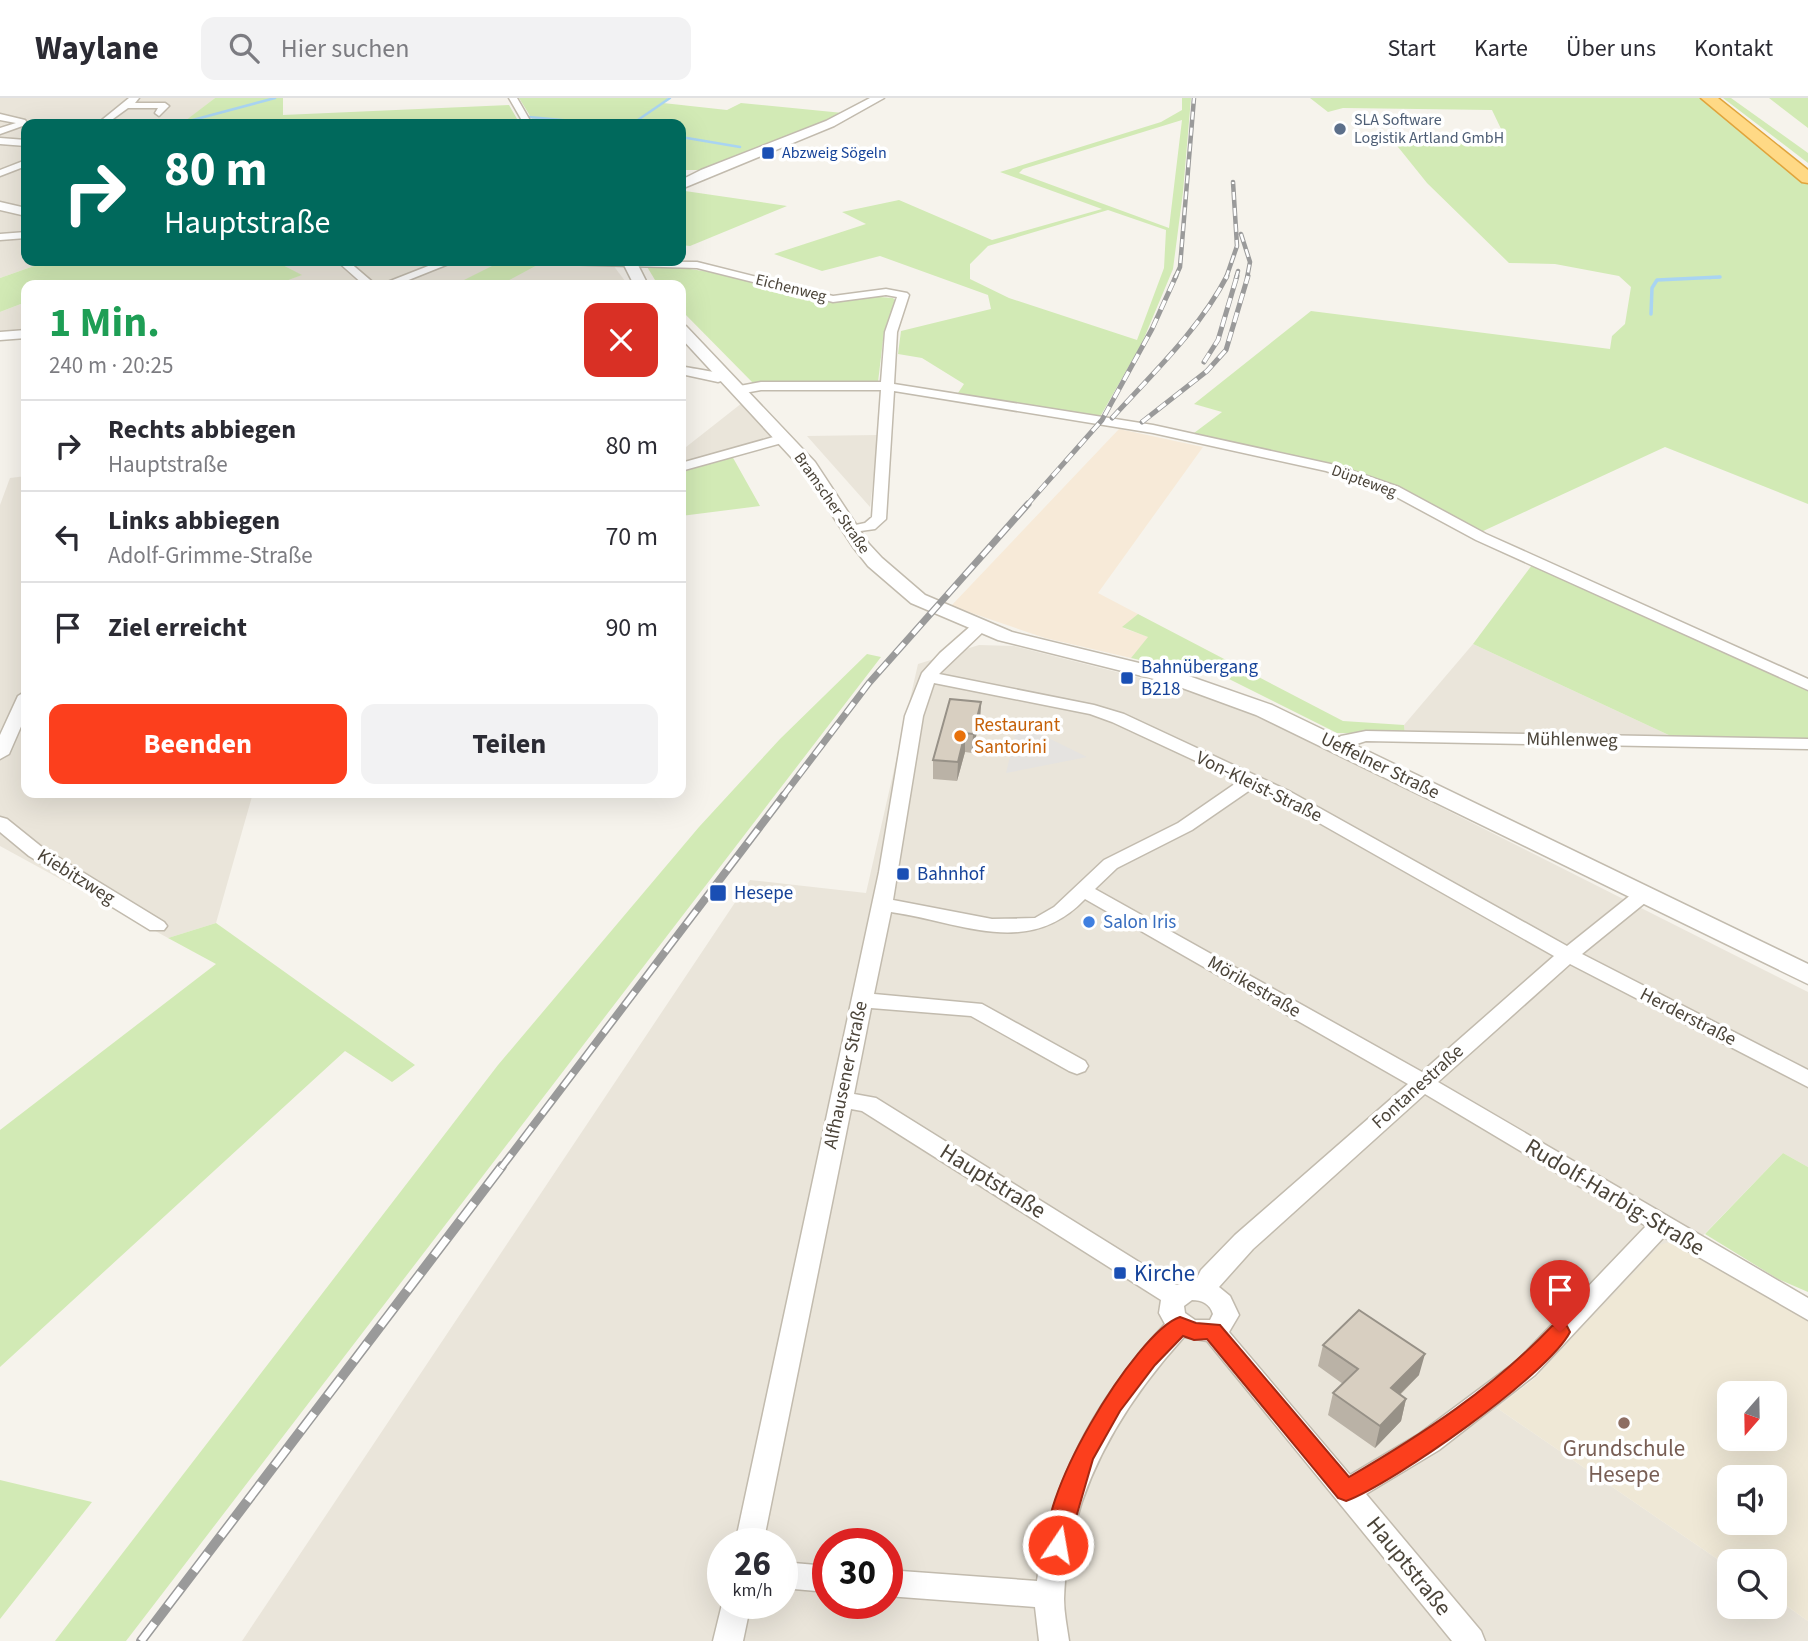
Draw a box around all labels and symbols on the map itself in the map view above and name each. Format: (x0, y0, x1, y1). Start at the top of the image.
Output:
place label: SLA Software Logistik Artland GmbH (1354, 109, 1504, 149)
marker: SLA Software Logistik Artland GmbH (1332, 121, 1348, 137)
place label: Abzweig Sögeln (782, 142, 887, 164)
marker: Abzweig Sögeln (760, 145, 776, 161)
street label: Eichenweg (753, 269, 829, 307)
street label: Bramscher Straße (789, 448, 875, 558)
street label: Düpteweg (1328, 459, 1400, 503)
place label: Bahnübergang B218 (1141, 654, 1258, 703)
marker: Bahnübergang B218 (1119, 670, 1135, 686)
place label: Restaurant Santorini (974, 712, 1061, 761)
street label: Ueffelner Straße (1316, 726, 1444, 806)
street label: Mühlenweg (1526, 726, 1618, 754)
marker: Restaurant Santorini (952, 728, 968, 744)
street label: Von-Kleist-Straße (1191, 745, 1327, 829)
street label: Kiebitzweg (32, 842, 120, 912)
place label: Bahnhof (917, 861, 986, 888)
marker: Bahnhof (895, 866, 911, 882)
place label: Hesepe (734, 880, 793, 907)
marker: Hesepe (708, 883, 728, 903)
place label: Salon Iris (1103, 909, 1176, 936)
marker: Salon Iris (1081, 914, 1097, 930)
street label: Mörikestraße (1202, 949, 1306, 1025)
street label: Herderstraße (1635, 981, 1741, 1053)
street label: Alfhausener Straße (817, 998, 875, 1152)
street label: Fontanestraße (1366, 1038, 1470, 1136)
street label: Rudolf-Harbig-Straße (1519, 1130, 1711, 1264)
street label: Hauptstraße (934, 1135, 1052, 1227)
place label: Kirche (1134, 1257, 1195, 1290)
pin (1530, 1260, 1590, 1332)
marker: Kirche (1112, 1265, 1128, 1281)
north arrow (1717, 1381, 1787, 1451)
marker: Grundschule Hesepe (1616, 1415, 1632, 1431)
place label: Grundschule Hesepe (1563, 1432, 1685, 1491)
position arrow (1021, 1508, 1095, 1582)
street label: Hauptstraße (1359, 1509, 1459, 1623)
speed limit sign: 30 (812, 1528, 903, 1619)

